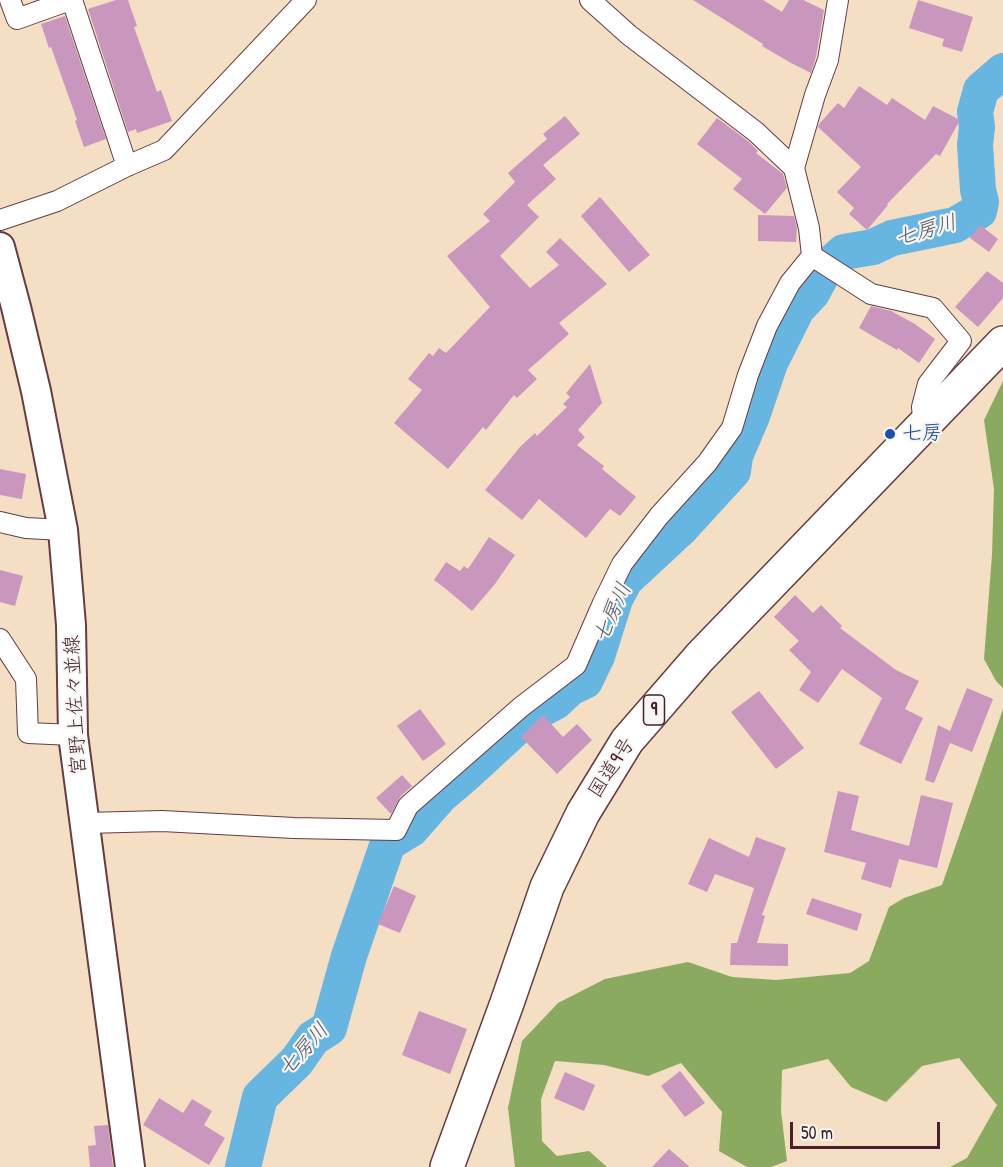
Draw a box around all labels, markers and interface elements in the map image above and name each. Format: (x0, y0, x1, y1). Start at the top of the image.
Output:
water label: 七房川 (892, 210, 960, 252)
place label: 七房 (902, 422, 942, 446)
marker: 七房 (883, 427, 897, 441)
water label: 七房川 (589, 579, 637, 647)
street label: 宮野上佐々並線 (60, 634, 92, 776)
road number: 9 (644, 695, 664, 725)
street label: 国道9号 (584, 733, 640, 803)
water label: 七房川 (274, 1018, 334, 1082)
scale bar (793, 1110, 943, 1148)
text: 50 m (801, 1120, 833, 1145)

